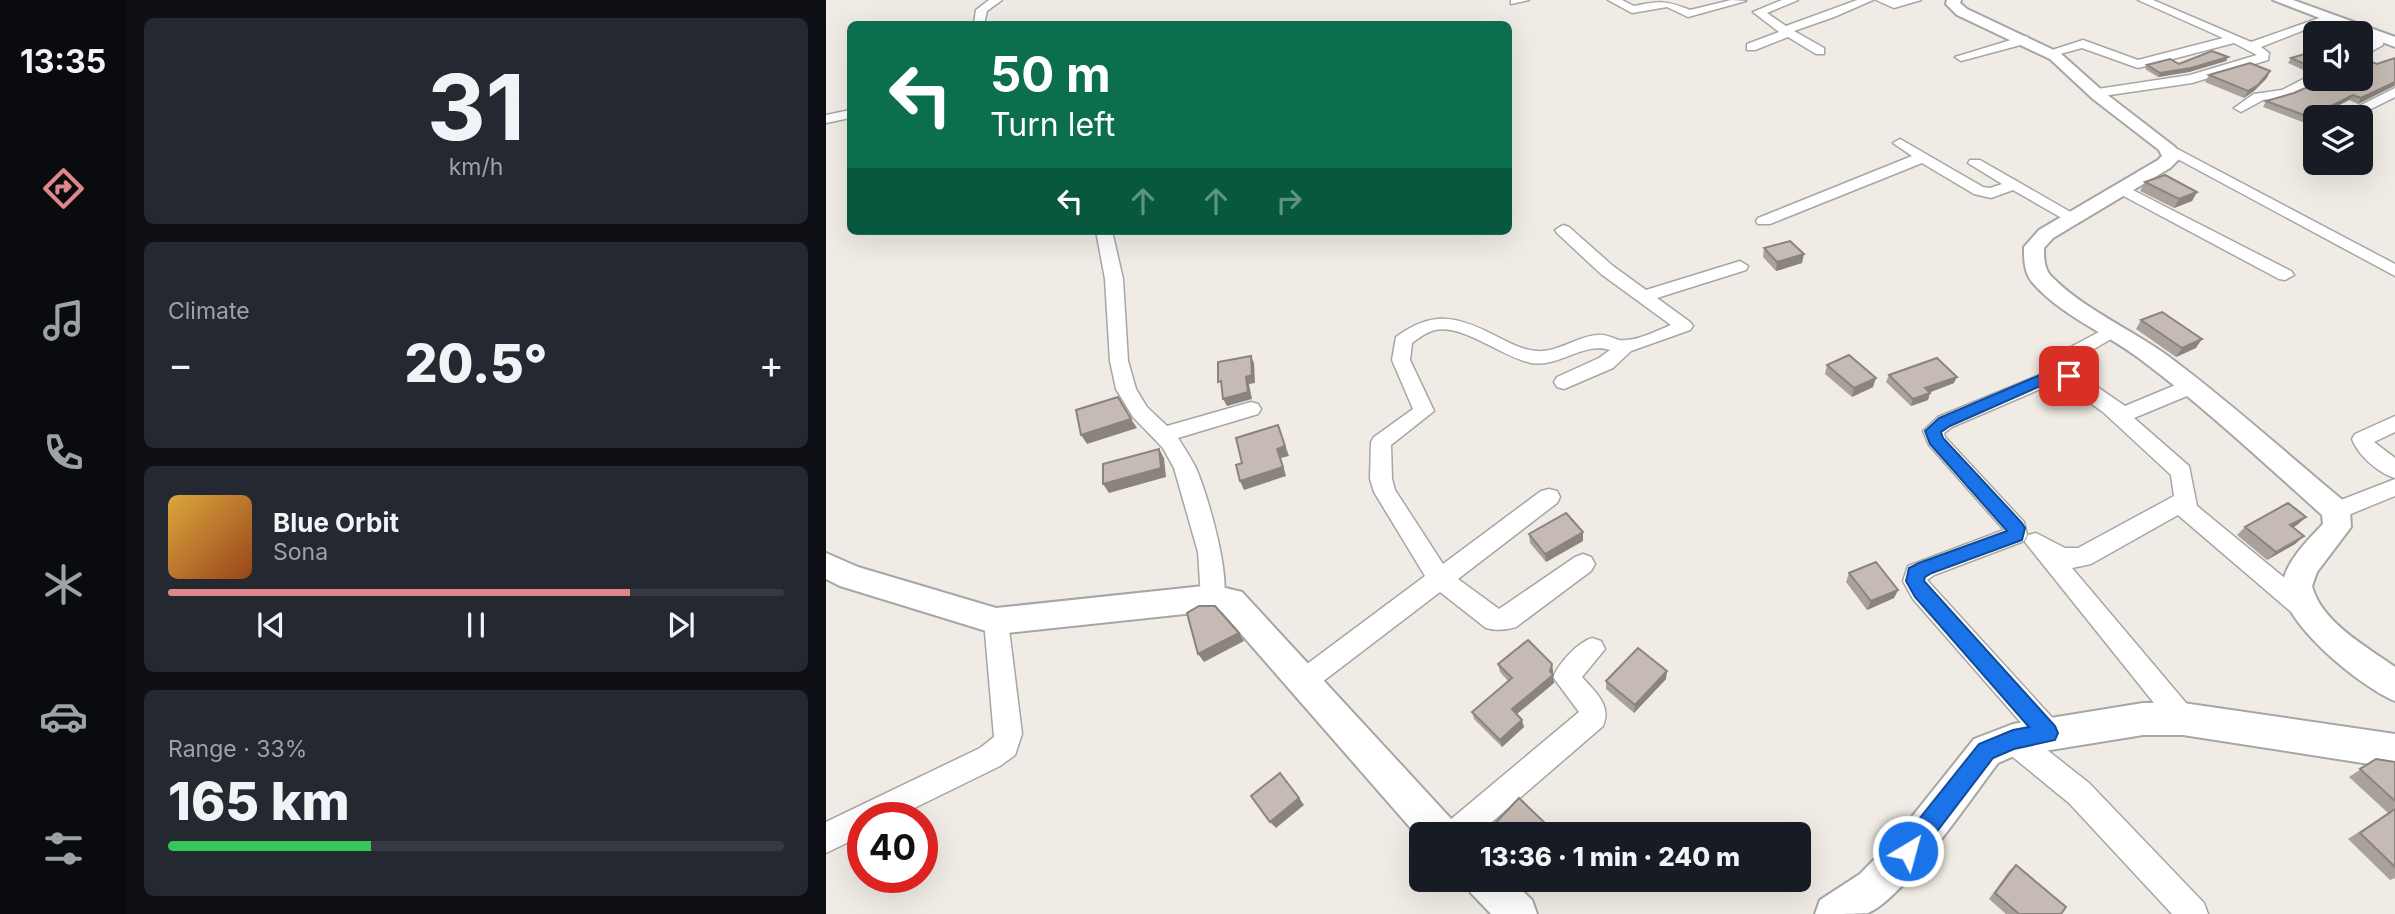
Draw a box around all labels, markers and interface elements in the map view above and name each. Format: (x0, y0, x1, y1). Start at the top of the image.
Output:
map controls (2303, 21, 2373, 175)
button: sound (2303, 21, 2373, 91)
text: 13:35 (20, 42, 106, 81)
text: 50 m (990, 45, 1111, 104)
icon: left (875, 49, 966, 140)
text: 31 (427, 52, 525, 162)
text: Turn left (990, 105, 1115, 144)
button: layers (2303, 105, 2373, 175)
text: km/h (449, 153, 503, 181)
icon: directions (39, 164, 88, 213)
icon: left (1051, 182, 1089, 220)
icon: ahead (1124, 182, 1162, 220)
icon: ahead (1197, 182, 1235, 220)
icon: right (1270, 182, 1308, 220)
icon: music (39, 296, 88, 345)
text: Climate (168, 297, 250, 325)
text: 20.5° (404, 332, 548, 395)
text: − (168, 341, 193, 387)
text: + (759, 341, 784, 387)
pin (2039, 346, 2099, 406)
icon: arrive (2050, 357, 2088, 395)
icon: phone (39, 428, 88, 477)
text: Blue Orbit (273, 507, 399, 538)
text: Sona (273, 538, 328, 566)
icon: climate (39, 560, 88, 609)
icon: previous (252, 606, 290, 644)
icon: pause (457, 606, 495, 644)
icon: next (662, 606, 700, 644)
icon: car (39, 692, 88, 741)
text: Range · 33% (168, 735, 307, 763)
text: 165 km (168, 770, 350, 833)
speed limit sign: 40 (847, 802, 938, 893)
position arrow (1871, 814, 1945, 888)
icon: filters (39, 824, 88, 873)
text: 13:36 · 1 min · 240 m (1480, 841, 1740, 872)

